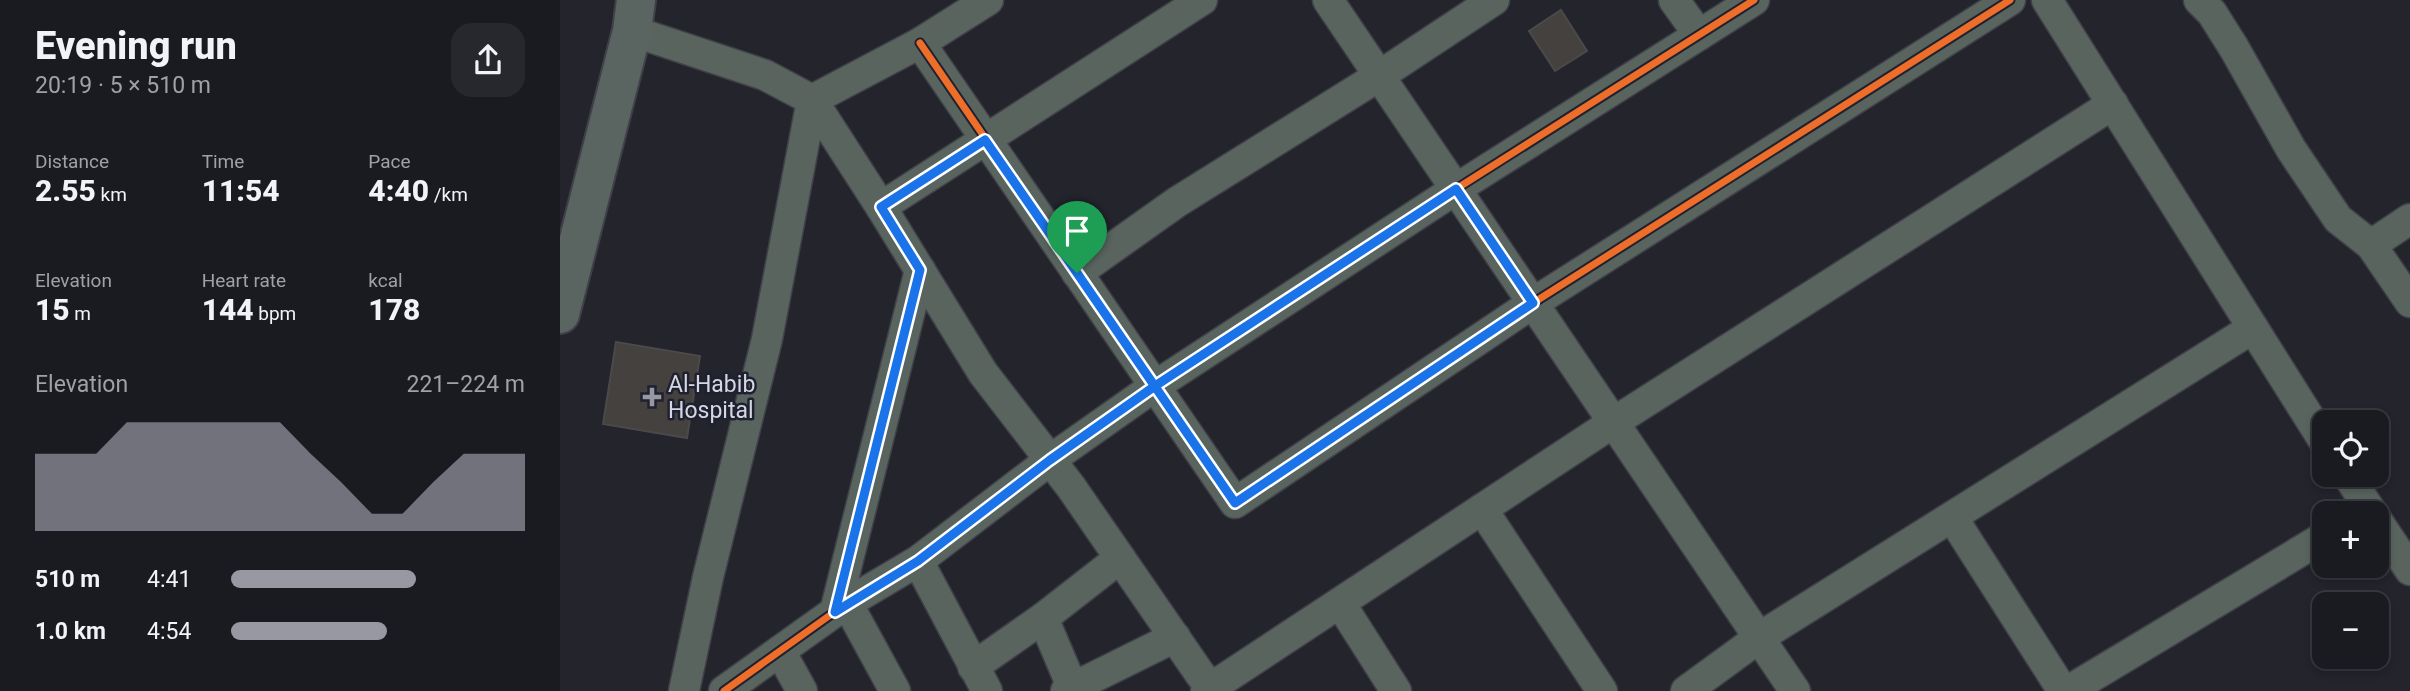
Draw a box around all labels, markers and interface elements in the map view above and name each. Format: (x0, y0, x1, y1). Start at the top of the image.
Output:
button: share (451, 23, 525, 97)
text: Evening run (35, 24, 237, 68)
text: 20:19 · 5 × 510 m (35, 72, 211, 99)
text: Distance (35, 150, 109, 173)
text: Time (202, 150, 244, 173)
text: Pace (368, 150, 411, 173)
text: 2.55 (35, 173, 96, 208)
text: 11:54 (202, 173, 280, 208)
text: 4:40 (368, 173, 429, 208)
text: km (96, 183, 127, 206)
text: /km (429, 183, 468, 206)
pin (1047, 201, 1107, 273)
icon: arrive (1058, 212, 1096, 250)
text: Elevation (35, 269, 112, 292)
text: Heart rate (202, 269, 286, 292)
text: kcal (368, 269, 403, 292)
text: 15 (35, 292, 70, 327)
text: 144 (202, 292, 254, 327)
text: 178 (368, 292, 420, 327)
text: m (70, 302, 91, 325)
text: bpm (254, 302, 296, 325)
text: Elevation (35, 371, 128, 398)
text: 221–224 m (406, 371, 525, 398)
place label: Al-Habib Hospital (668, 371, 755, 424)
marker: Al-Habib Hospital (642, 387, 662, 407)
map controls (2312, 410, 2389, 669)
button: locate (2312, 410, 2389, 487)
button: + (2312, 501, 2389, 578)
text: 510 m (35, 566, 100, 593)
text: 4:41 (147, 566, 191, 593)
button: − (2312, 592, 2389, 669)
text: 1.0 km (35, 618, 106, 645)
text: 4:54 (147, 618, 191, 645)

